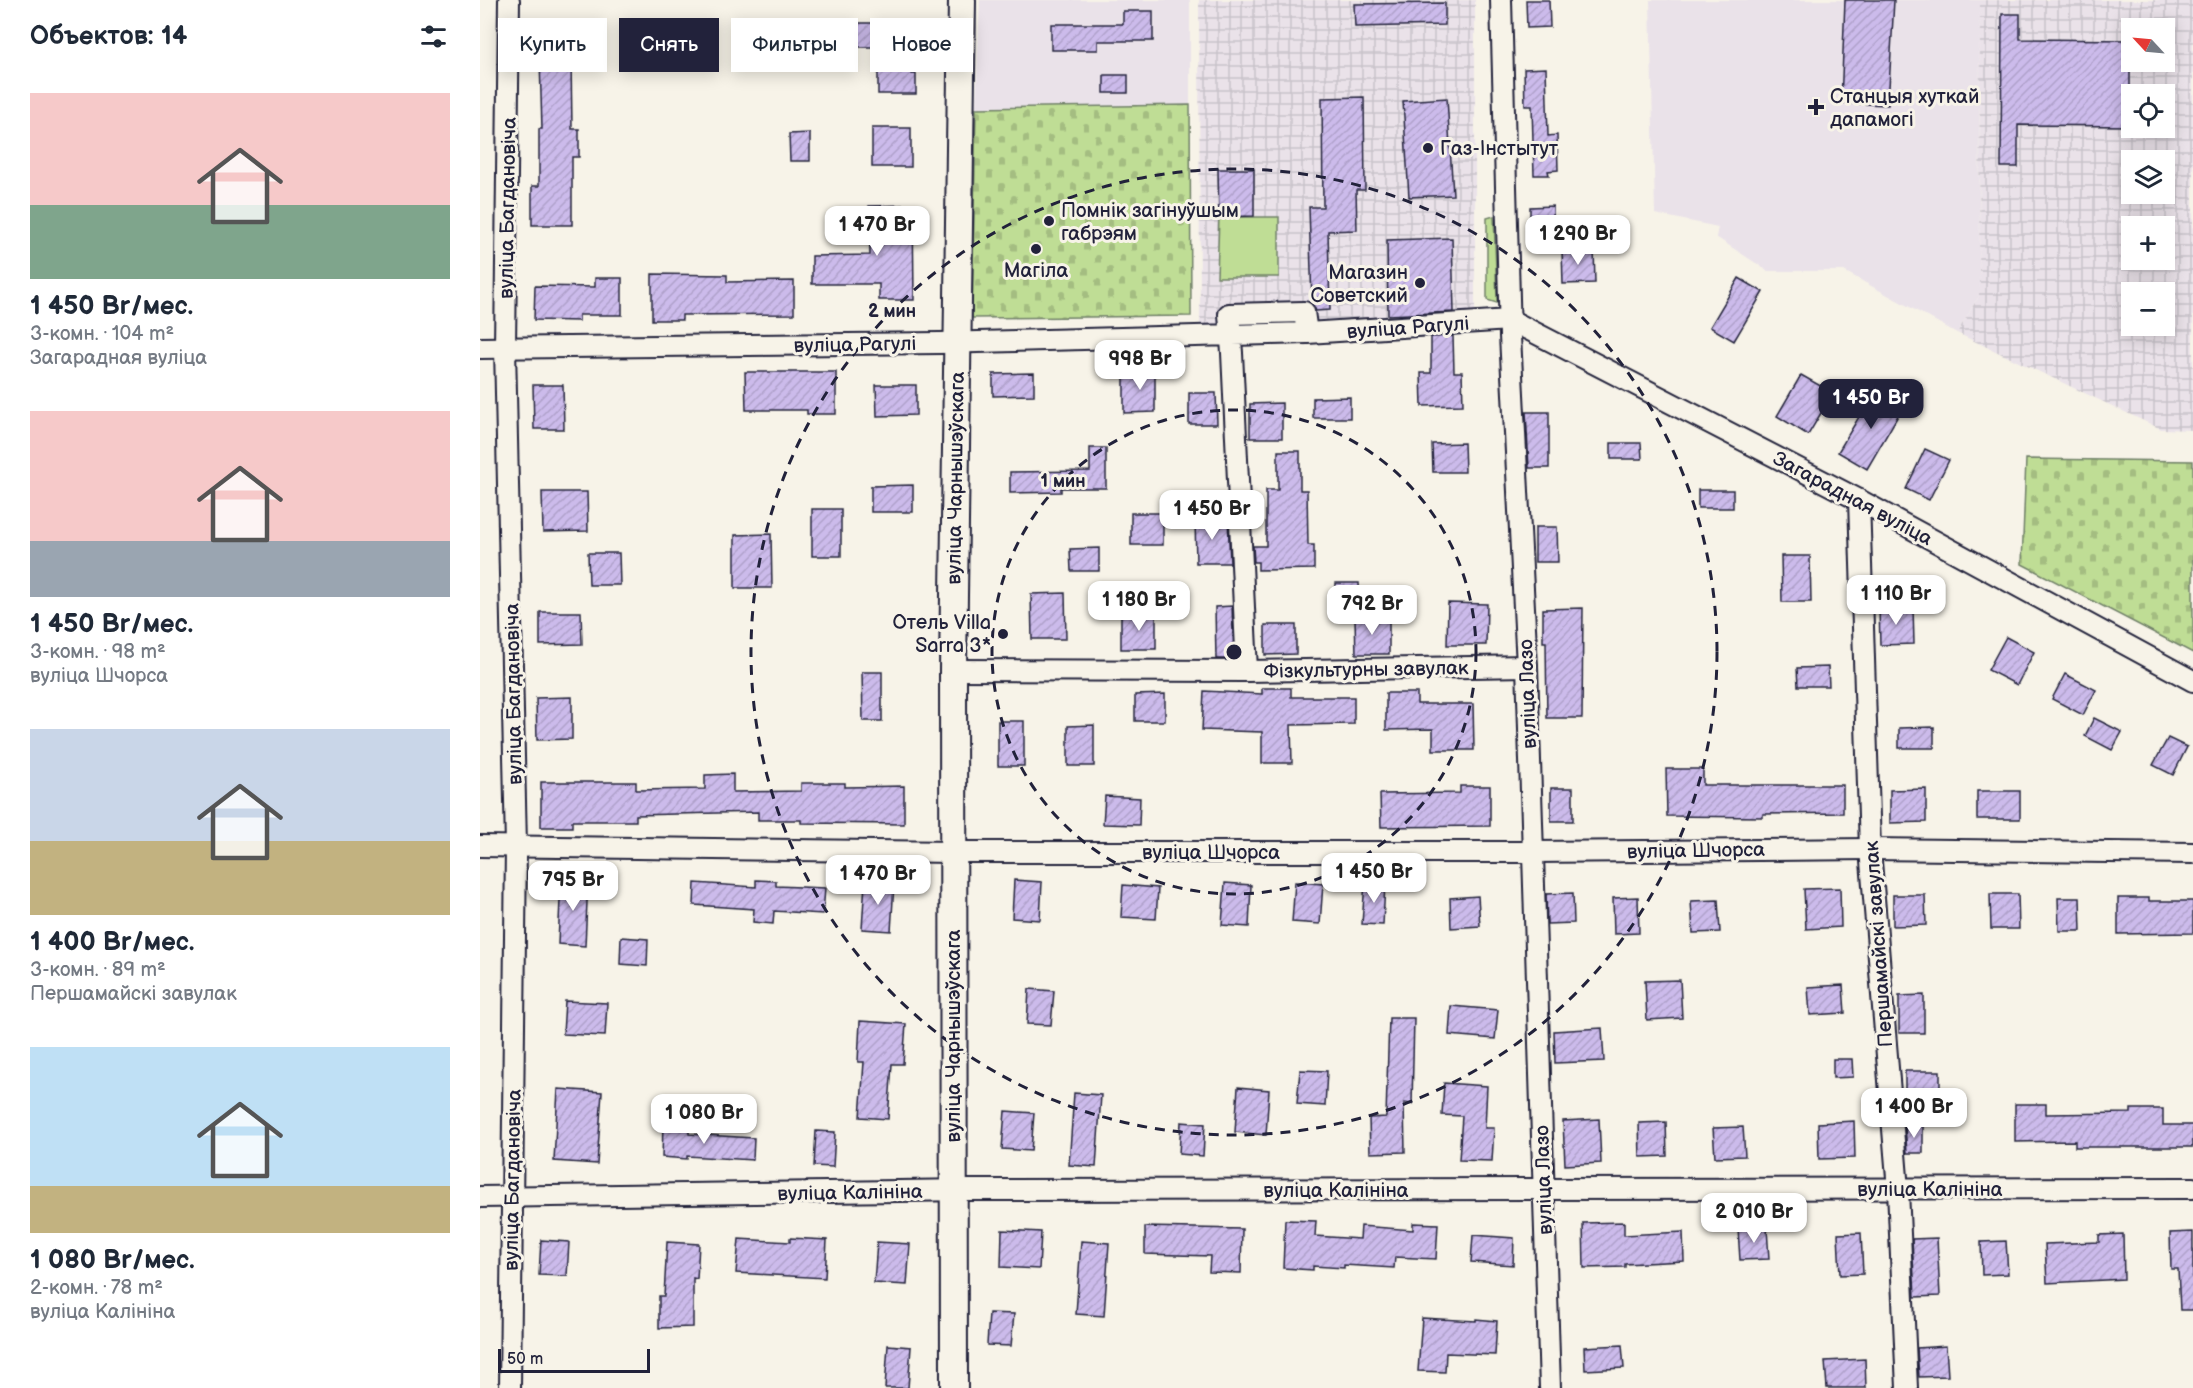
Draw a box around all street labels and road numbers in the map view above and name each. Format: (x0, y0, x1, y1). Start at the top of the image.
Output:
street label: вуліца Багдановіча (494, 117, 522, 299)
street label: вуліца Рагулі (1346, 312, 1470, 344)
street label: вуліца Рагулі (793, 332, 917, 358)
street label: вуліца Чарнышэўскага (942, 371, 970, 585)
street label: Загарадная вуліца (1769, 447, 1937, 551)
street label: вуліца Багдановіча (500, 603, 528, 785)
street label: вуліца Лазо (1514, 639, 1542, 749)
street label: Фізкультурны завулак (1263, 656, 1469, 684)
street label: вуліца Шчорса (1627, 838, 1765, 864)
street label: Першамайскі завулак (1860, 840, 1898, 1048)
street label: вуліца Шчорса (1142, 841, 1280, 865)
street label: вуліца Чарнышэўскага (942, 929, 966, 1143)
street label: вуліца Багдановіча (499, 1089, 527, 1271)
street label: вуліца Лазо (1530, 1125, 1558, 1235)
street label: вуліца Калініна (1857, 1178, 2003, 1202)
street label: вуліца Калініна (1263, 1179, 1409, 1203)
street label: вуліца Калініна (777, 1180, 923, 1206)

